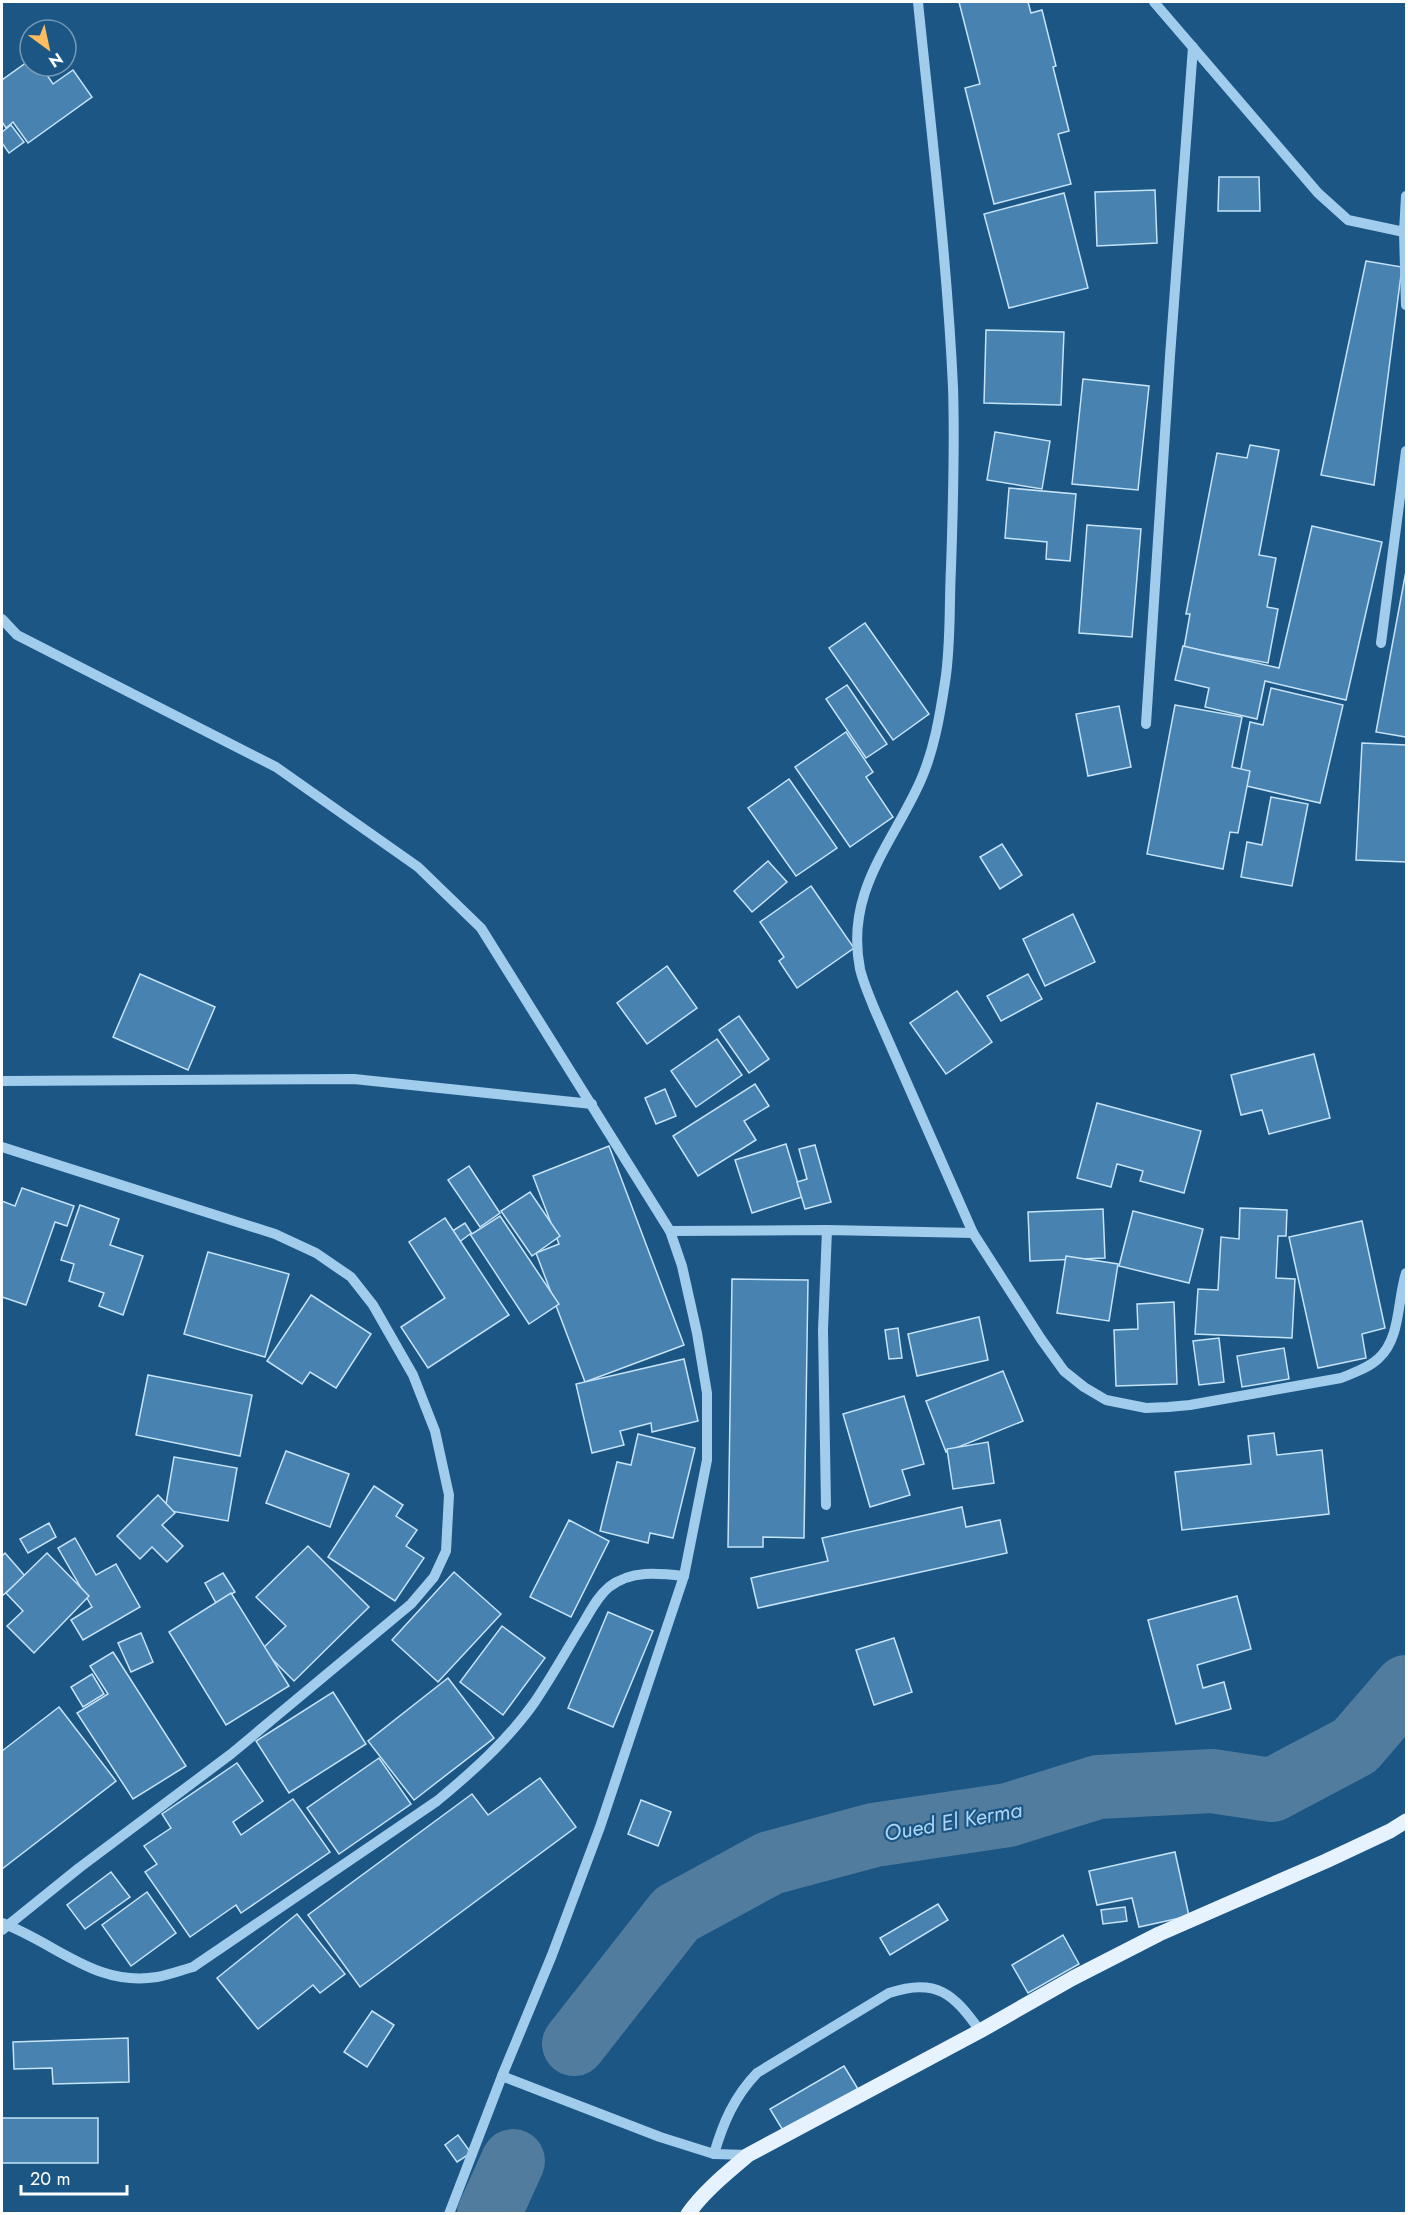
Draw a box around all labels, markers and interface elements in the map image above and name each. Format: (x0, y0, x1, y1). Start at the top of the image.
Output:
north arrow (18, 18, 78, 78)
text: N (44, 47, 67, 73)
water label: Oued El Kerma (881, 1793, 1025, 1849)
scale bar (21, 2158, 128, 2196)
text: 20 m (30, 2166, 70, 2192)

